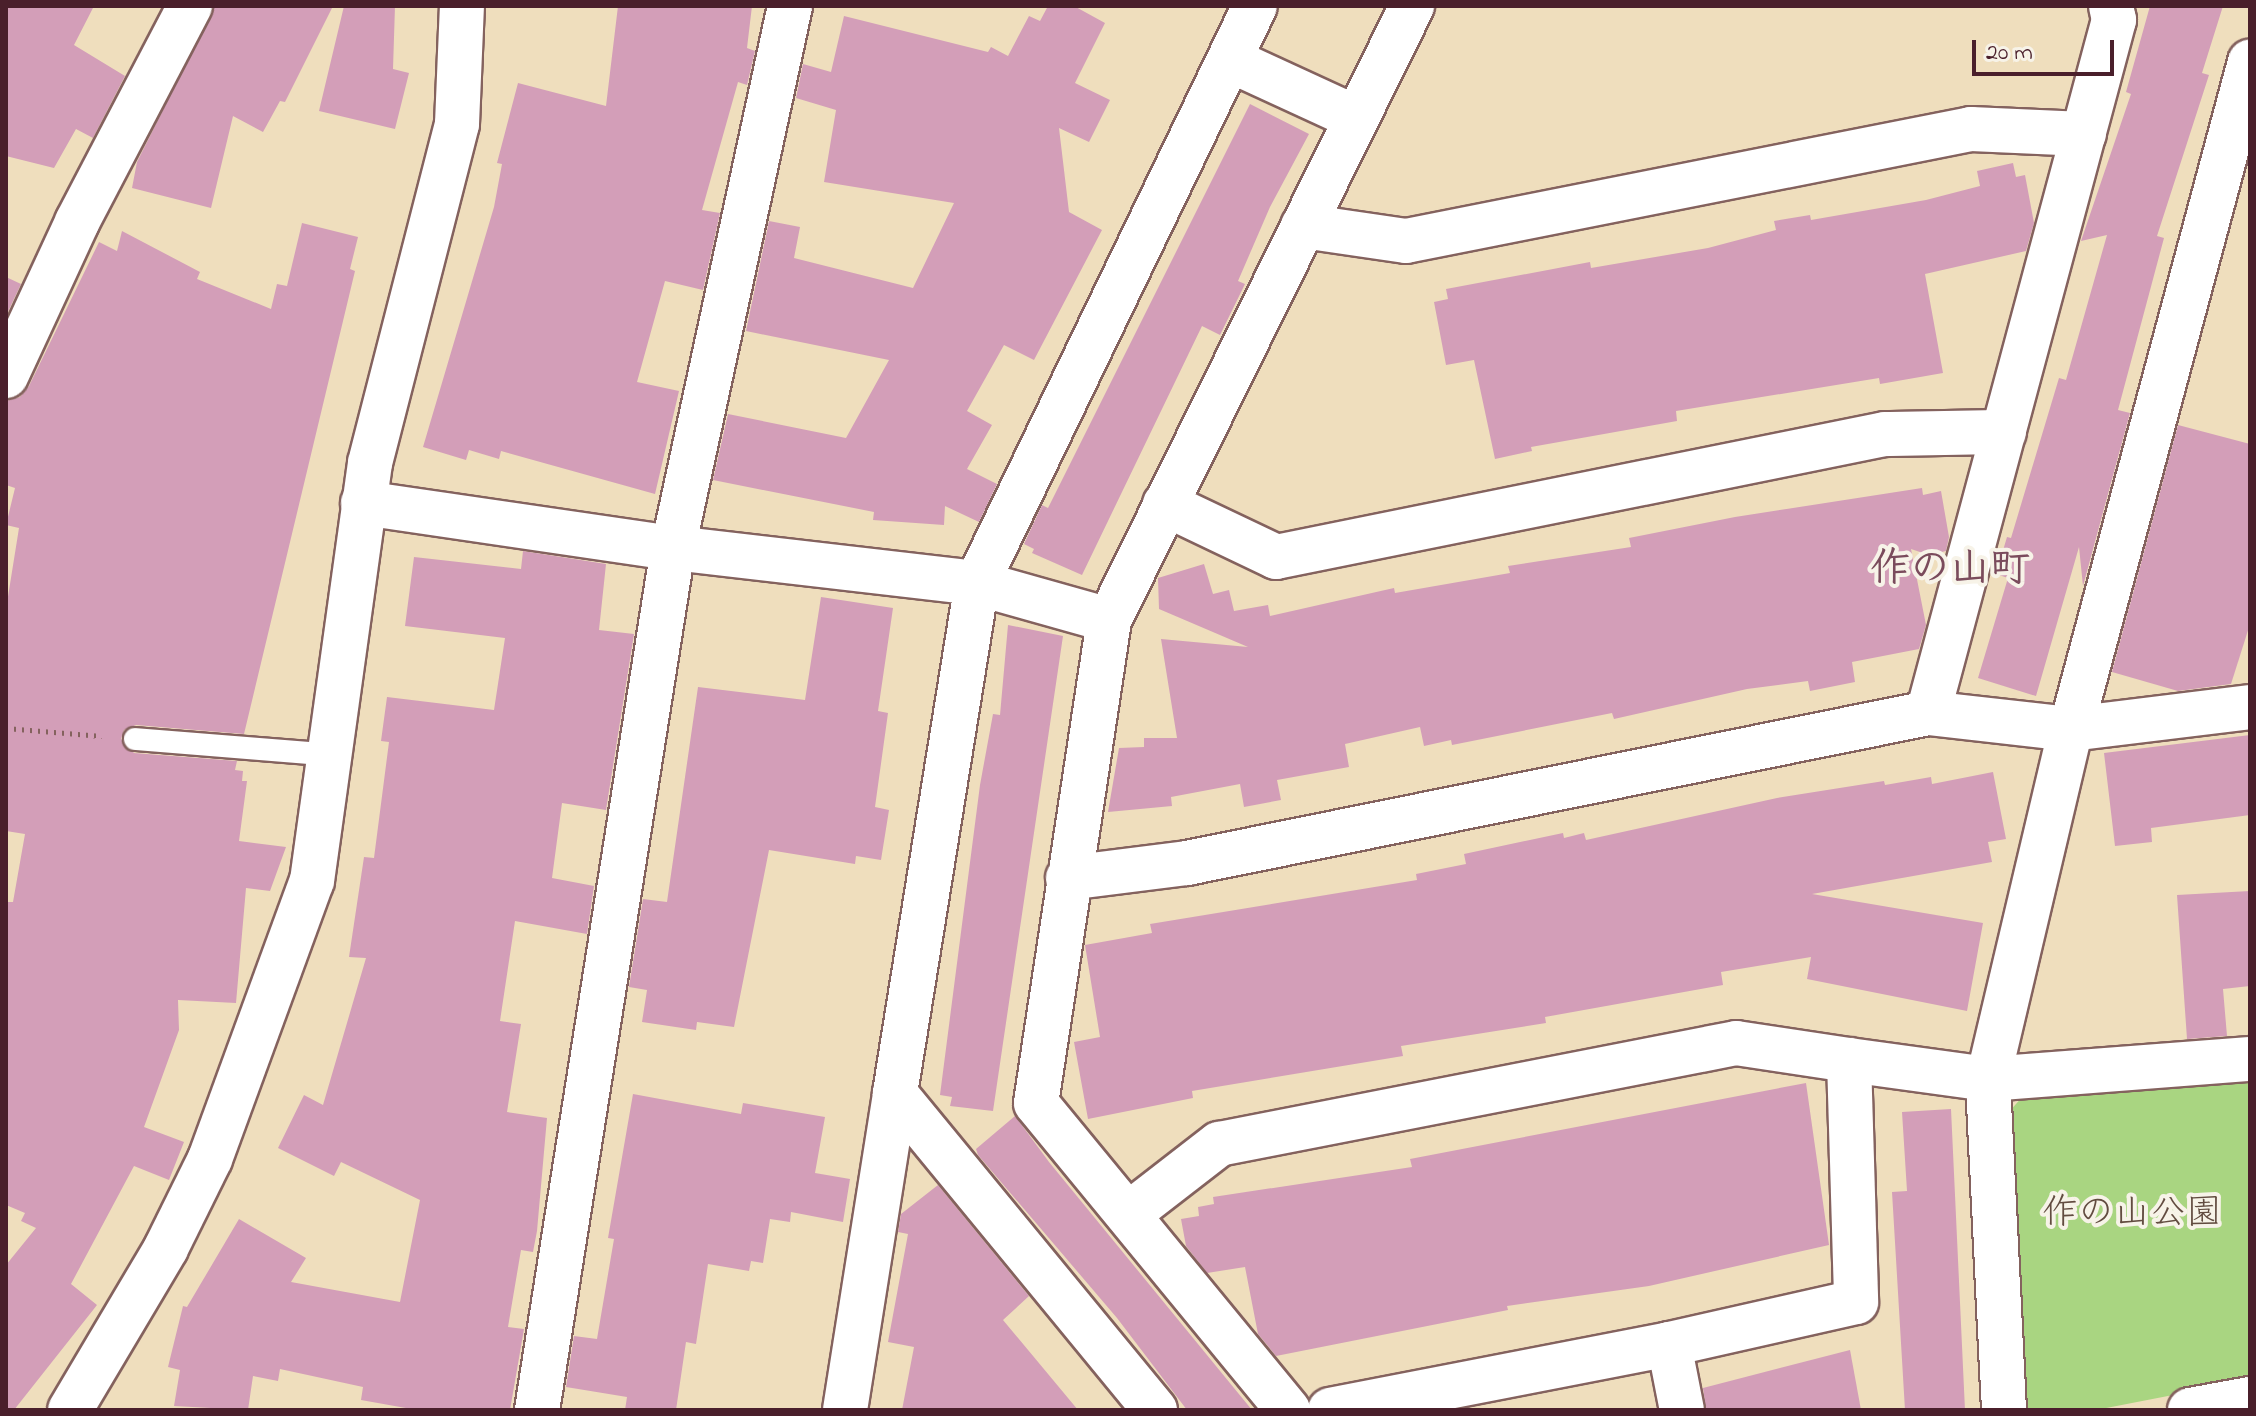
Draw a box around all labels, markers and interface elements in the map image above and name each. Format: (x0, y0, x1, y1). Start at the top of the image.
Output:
scale bar (1976, 24, 2118, 74)
text: 20 m (1986, 36, 2033, 71)
district label: 作の山町 (1870, 547, 2030, 595)
park label: 作の山公園 (2042, 1193, 2222, 1237)

